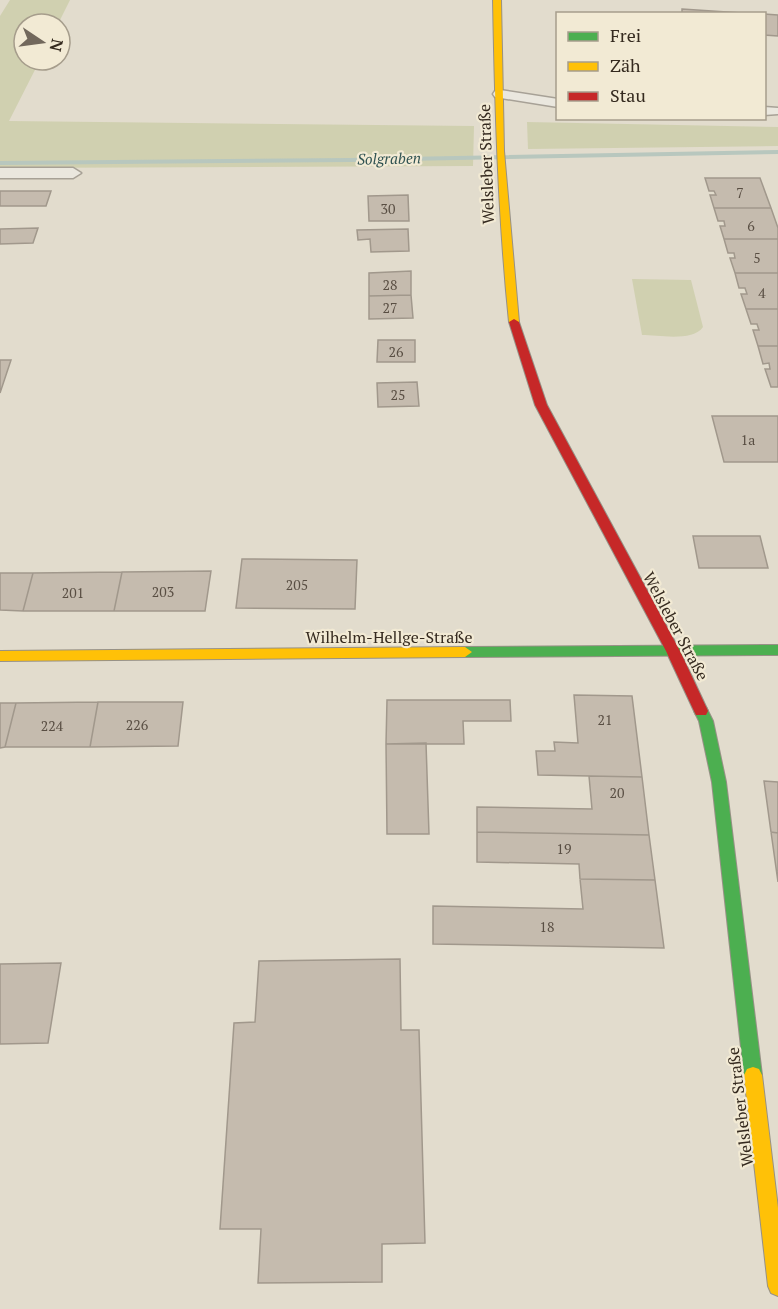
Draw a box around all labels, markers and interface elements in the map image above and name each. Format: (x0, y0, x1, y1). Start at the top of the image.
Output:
north arrow (12, 12, 72, 72)
legend (556, 12, 766, 120)
text: Frei (610, 23, 641, 47)
text: N (45, 37, 69, 54)
text: Zäh (610, 53, 641, 77)
text: Stau (610, 83, 646, 107)
street label: Welsleber Straße (473, 103, 499, 225)
water label: Solgraben (357, 147, 421, 169)
house number: 7 (736, 183, 744, 202)
house number: 30 (381, 199, 395, 218)
house number: 6 (747, 216, 755, 235)
house number: 5 (753, 248, 761, 267)
house number: 28 (383, 275, 397, 294)
house number: 4 (758, 283, 766, 302)
house number: 27 (383, 298, 397, 317)
house number: 26 (389, 342, 404, 361)
house number: 25 (391, 385, 405, 404)
house number: 1a (741, 430, 755, 449)
street label: Welsleber Straße (638, 568, 714, 684)
house number: 205 (286, 575, 308, 594)
house number: 203 (152, 582, 174, 601)
house number: 201 (62, 583, 84, 602)
street label: Wilhelm-Hellge-Straße (305, 626, 473, 648)
house number: 21 (598, 710, 612, 729)
house number: 226 (126, 715, 149, 734)
house number: 224 (41, 716, 64, 735)
house number: 20 (610, 783, 624, 802)
house number: 19 (557, 839, 571, 858)
house number: 18 (540, 917, 554, 936)
street label: Welsleber Straße (722, 1046, 758, 1168)

